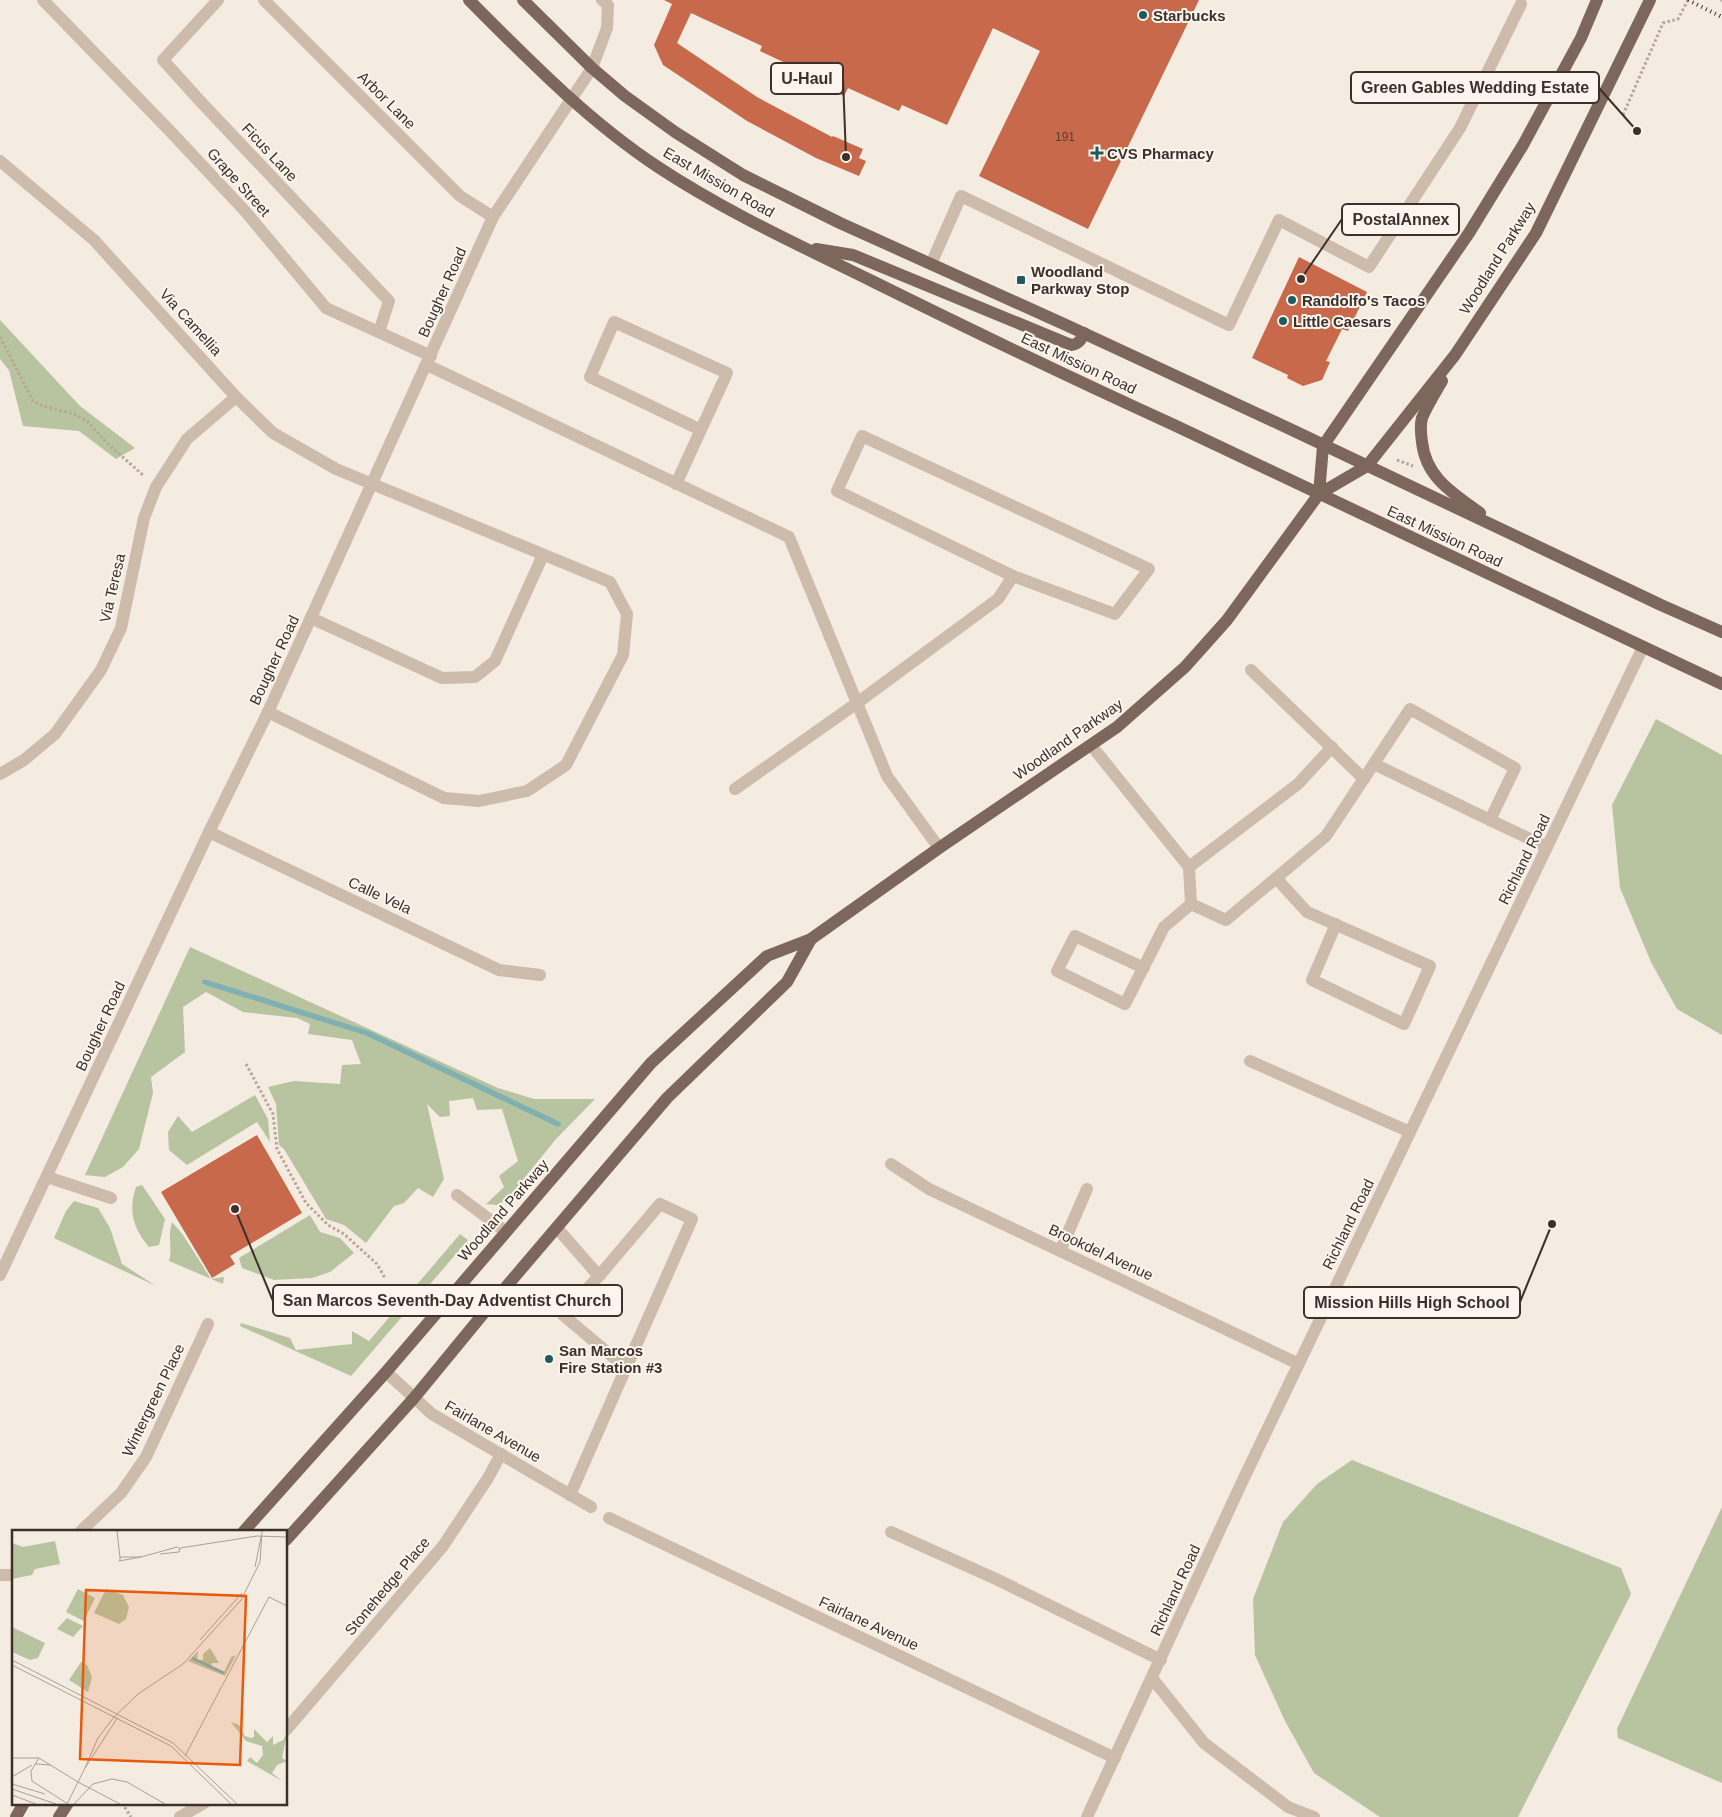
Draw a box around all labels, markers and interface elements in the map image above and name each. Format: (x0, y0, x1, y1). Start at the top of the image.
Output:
place label: Starbucks (1153, 7, 1226, 24)
marker: Starbucks (1137, 9, 1149, 21)
callout: U-Haul (771, 63, 843, 94)
street label: Arbor Lane (355, 68, 419, 132)
text: U-Haul (781, 70, 833, 87)
callout: Green Gables Wedding Estate (1351, 72, 1599, 103)
text: Green Gables Wedding Estate (1361, 79, 1589, 96)
street label: Ficus Lane (239, 119, 301, 185)
house number: 191 (1055, 130, 1075, 144)
street label: East Mission Road (661, 143, 777, 221)
street label: Grape Street (204, 144, 275, 220)
place label: CVS Pharmacy (1107, 145, 1214, 162)
marker: CVS Pharmacy (1091, 147, 1103, 159)
street label: Woodland Parkway (1456, 198, 1539, 317)
callout: PostalAnnex (1342, 204, 1459, 235)
text: PostalAnnex (1353, 211, 1450, 228)
street label: Bougher Road (415, 244, 469, 340)
place label: Woodland Parkway Stop (1031, 263, 1129, 297)
marker: Woodland Parkway Stop (1015, 274, 1027, 286)
street label: Via Camellia (157, 285, 226, 359)
place label: Randolfo's Tacos (1302, 292, 1425, 309)
marker: Randolfo's Tacos (1286, 294, 1298, 306)
place label: Little Caesars (1293, 313, 1391, 330)
marker: Little Caesars (1277, 315, 1289, 327)
street label: East Mission Road (1019, 329, 1139, 397)
street label: East Mission Road (1385, 502, 1505, 570)
street label: Via Teresa (96, 551, 128, 624)
street label: Bougher Road (246, 613, 302, 707)
street label: Woodland Parkway (1010, 695, 1126, 783)
street label: Richland Road (1495, 811, 1553, 907)
street label: Calle Vela (346, 873, 415, 917)
street label: Bougher Road (72, 979, 128, 1073)
street label: Woodland Parkway (454, 1155, 552, 1264)
street label: Richland Road (1319, 1176, 1377, 1272)
street label: Brookdel Avenue (1046, 1220, 1156, 1284)
callout: San Marcos Seventh-Day Adventist Church (273, 1285, 622, 1316)
callout: Mission Hills High School (1304, 1287, 1520, 1318)
text: San Marcos Seventh-Day Adventist Church (283, 1292, 611, 1309)
text: Mission Hills High School (1314, 1294, 1510, 1311)
street label: Wintergreen Place (118, 1341, 188, 1459)
place label: San Marcos Fire Station #3 (559, 1342, 662, 1376)
marker: San Marcos Fire Station #3 (543, 1353, 555, 1365)
street label: Fairlane Avenue (442, 1397, 544, 1465)
inset map (12, 1530, 288, 1804)
street label: Stonehedge Place (341, 1534, 433, 1638)
street label: Richland Road (1147, 1542, 1203, 1638)
street label: Fairlane Avenue (816, 1592, 922, 1654)

